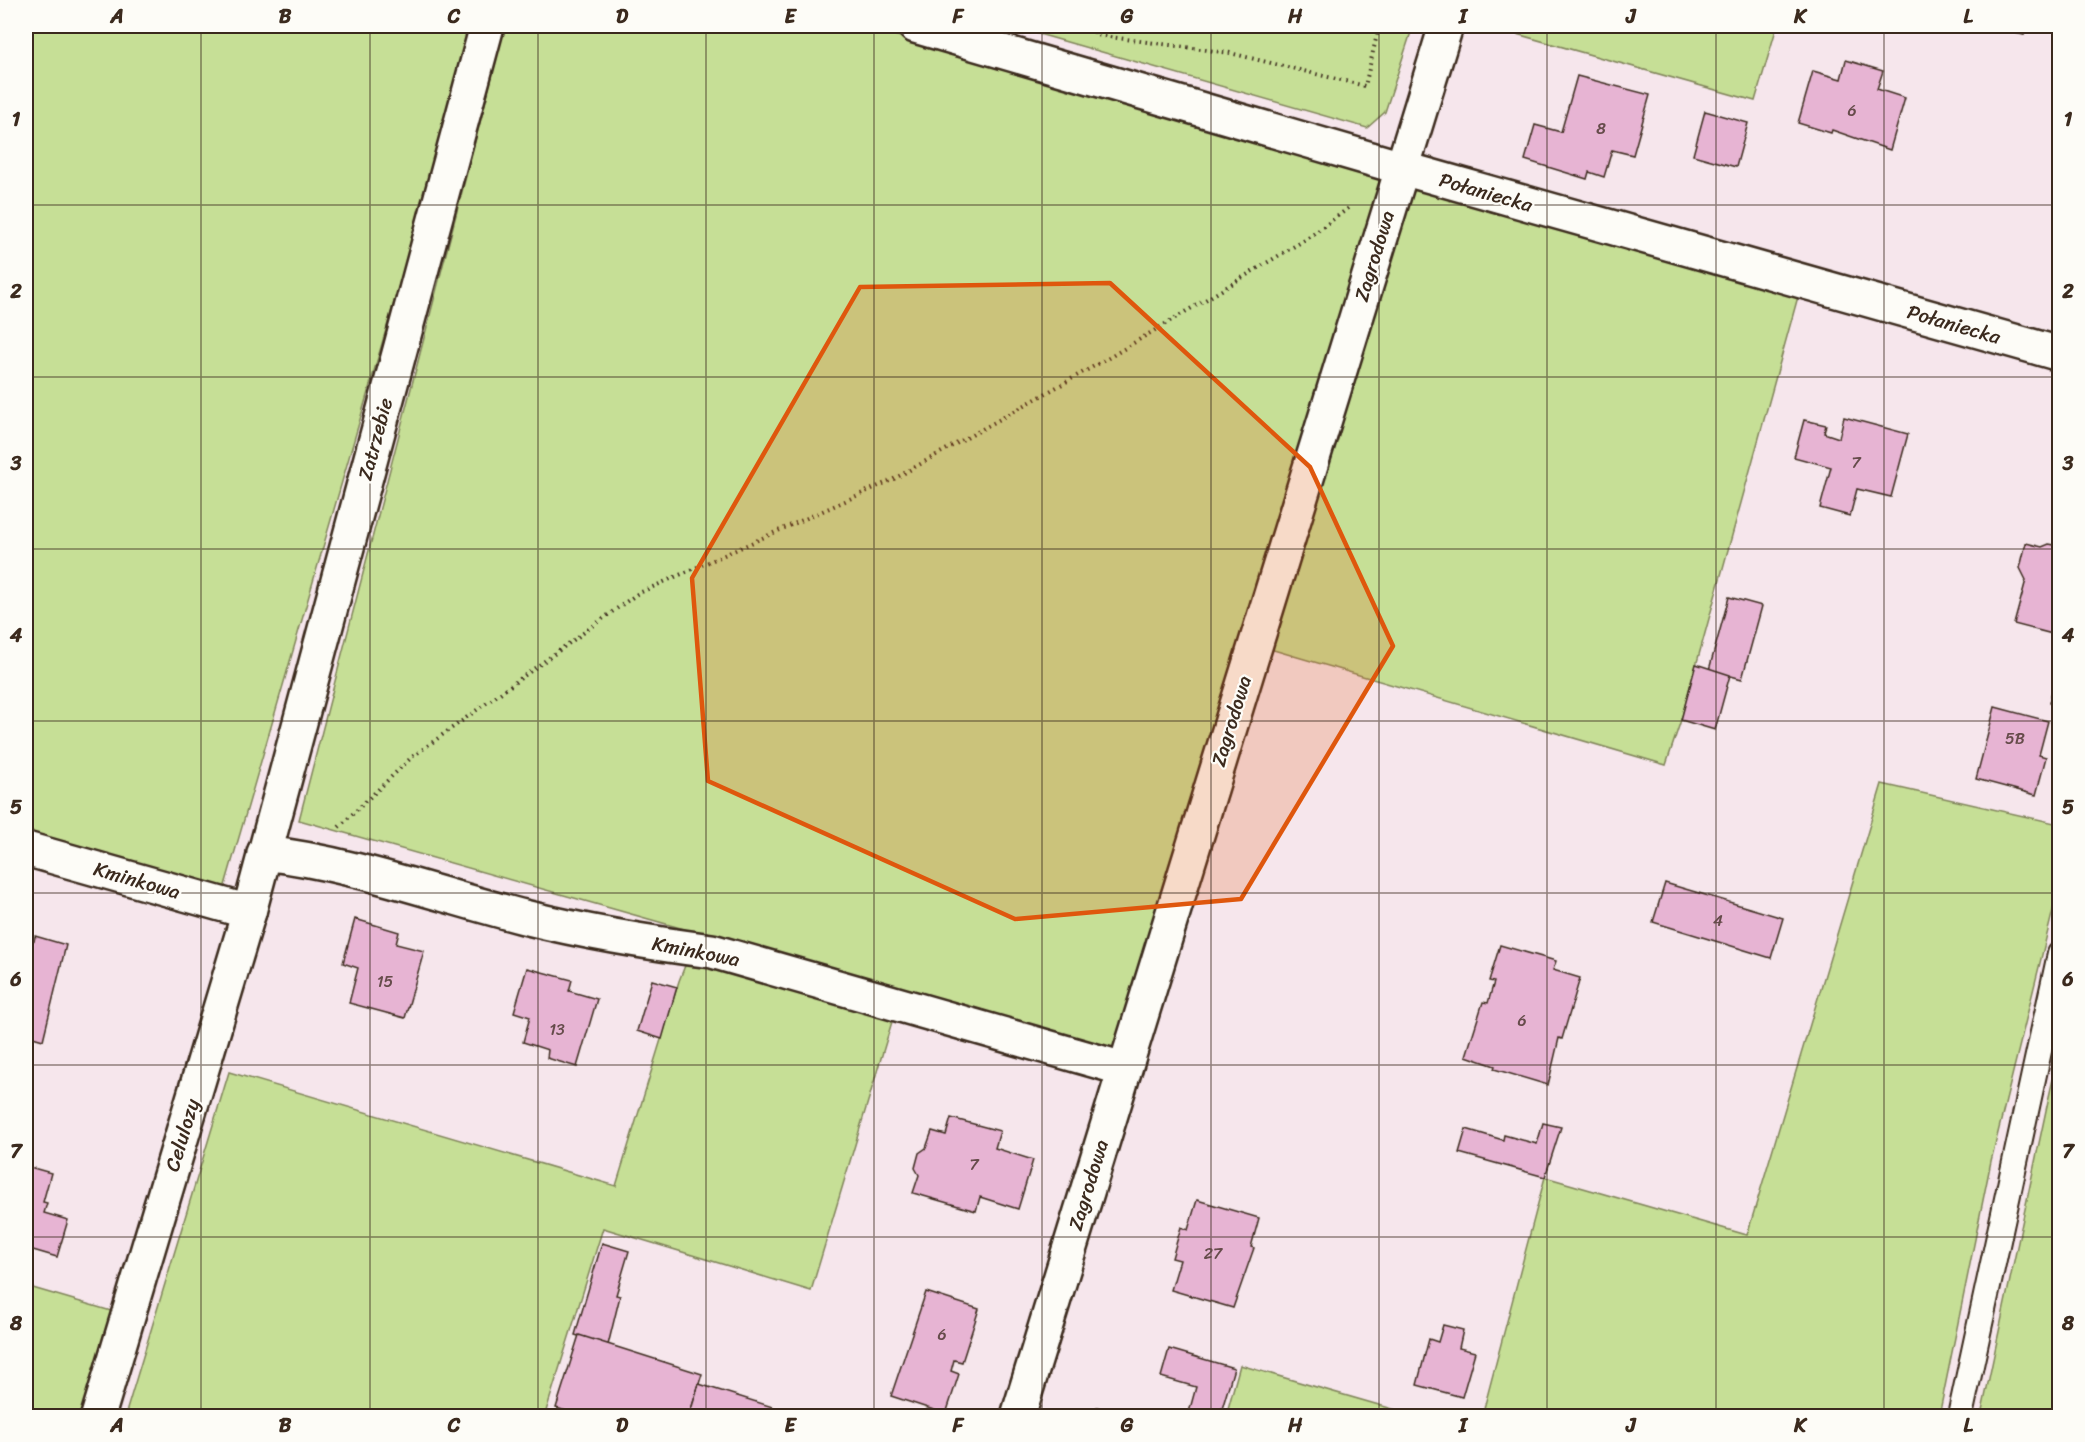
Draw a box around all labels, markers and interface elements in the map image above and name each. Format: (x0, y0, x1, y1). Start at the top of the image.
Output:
text: A (109, 0, 124, 34)
text: B (279, 0, 292, 34)
text: C (447, 0, 461, 34)
text: D (616, 0, 629, 34)
text: E (784, 0, 797, 34)
text: F (952, 0, 965, 34)
text: G (1120, 0, 1134, 34)
text: H (1287, 0, 1303, 34)
text: I (1458, 0, 1469, 34)
text: J (1625, 0, 1637, 34)
text: K (1793, 0, 1808, 34)
text: L (1963, 0, 1973, 34)
house number: 6 (1847, 96, 1857, 125)
text: 1 (12, 102, 21, 137)
text: 1 (2064, 102, 2073, 137)
house number: 8 (1596, 114, 1606, 143)
street label: Połaniecka (1435, 162, 1538, 223)
street label: Zagrodowa (1344, 206, 1405, 306)
text: 2 (9, 274, 22, 309)
text: 2 (2061, 274, 2074, 309)
street label: Połaniecka (1903, 294, 2006, 355)
street label: Zatrzebie (348, 394, 403, 484)
text: 3 (10, 446, 22, 481)
text: 3 (2062, 446, 2074, 481)
house number: 7 (1851, 448, 1861, 477)
text: 4 (9, 618, 23, 653)
text: 4 (2061, 618, 2075, 653)
street label: Zagrodowa (1201, 671, 1262, 771)
house number: 5B (2005, 724, 2025, 753)
text: 5 (10, 790, 22, 825)
text: 5 (2062, 790, 2074, 825)
street label: Kminkowa (90, 851, 184, 909)
house number: 4 (1713, 906, 1723, 935)
street label: Kminkowa (649, 926, 743, 977)
text: 6 (9, 962, 22, 997)
text: 6 (2061, 962, 2074, 997)
house number: 15 (377, 967, 394, 996)
house number: 6 (1517, 1006, 1527, 1035)
house number: 13 (549, 1015, 565, 1044)
street label: Celulozy (155, 1094, 210, 1176)
text: 7 (10, 1134, 23, 1169)
text: 7 (2062, 1134, 2075, 1169)
street label: Zagrodowa (1058, 1135, 1119, 1235)
house number: 7 (969, 1150, 979, 1179)
house number: 27 (1204, 1239, 1223, 1268)
text: 8 (9, 1306, 23, 1341)
text: 8 (2061, 1306, 2075, 1341)
house number: 6 (937, 1320, 947, 1349)
text: A (109, 1408, 124, 1442)
text: B (279, 1408, 292, 1442)
text: C (447, 1408, 461, 1442)
text: D (616, 1408, 629, 1442)
text: E (784, 1408, 797, 1442)
text: F (952, 1408, 965, 1442)
text: G (1120, 1408, 1134, 1442)
text: H (1287, 1408, 1303, 1442)
text: I (1458, 1408, 1469, 1442)
text: J (1625, 1408, 1637, 1442)
text: K (1793, 1408, 1808, 1442)
text: L (1963, 1408, 1973, 1442)

